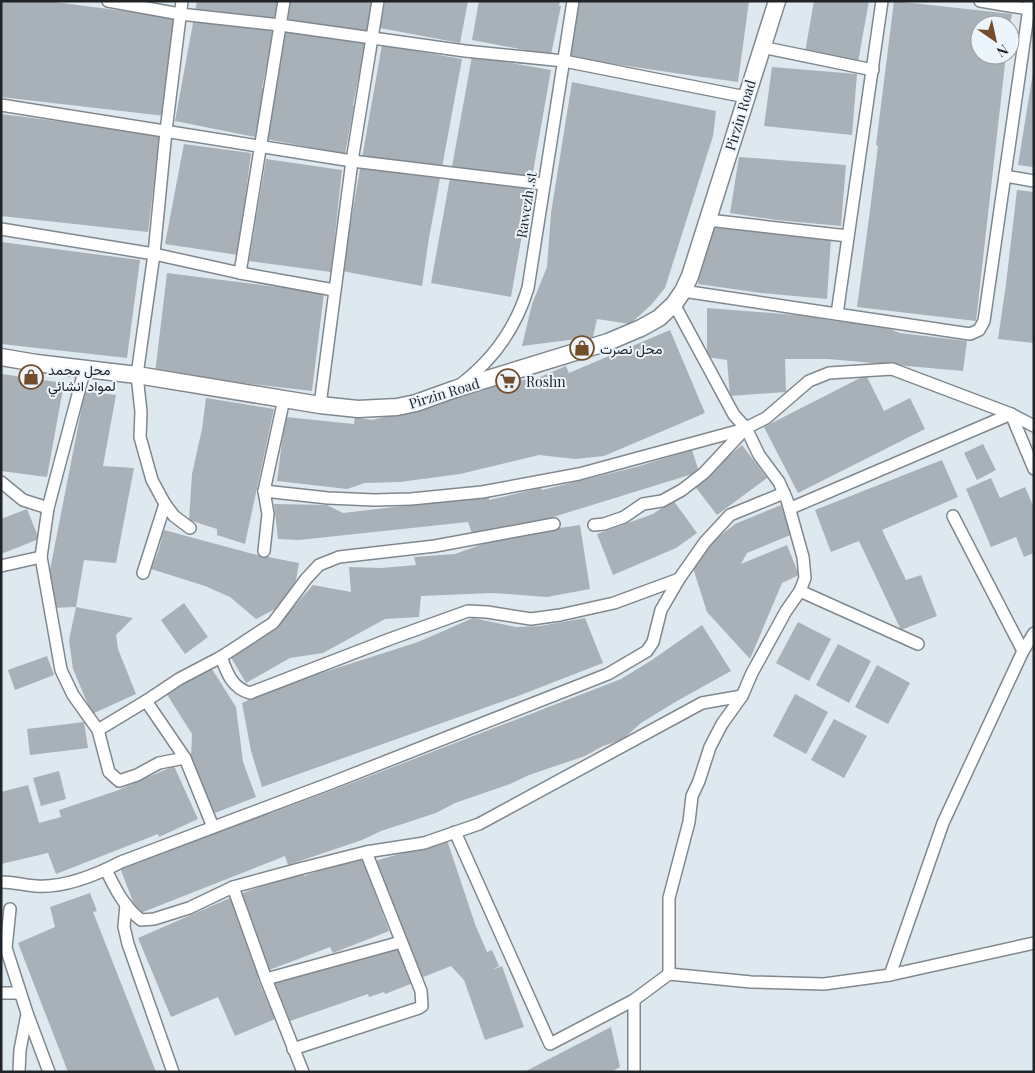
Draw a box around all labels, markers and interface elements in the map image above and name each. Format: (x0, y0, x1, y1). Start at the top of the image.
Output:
north arrow (970, 15, 1020, 65)
text: N (993, 40, 1012, 62)
street label: Pirzin Road (720, 77, 760, 153)
street label: Rawezh .st (511, 169, 541, 239)
shop icon: محل نصرت (569, 335, 595, 361)
place label: محل نصرت (600, 339, 662, 358)
place label: محل محمد لمواد انشائي (48, 360, 116, 398)
shop icon: محل محمد لمواد انشائي (18, 364, 44, 390)
supermarket icon: Roshn (495, 368, 521, 394)
place label: Roshn (526, 372, 566, 391)
street label: Pirzin Road (406, 373, 482, 413)

